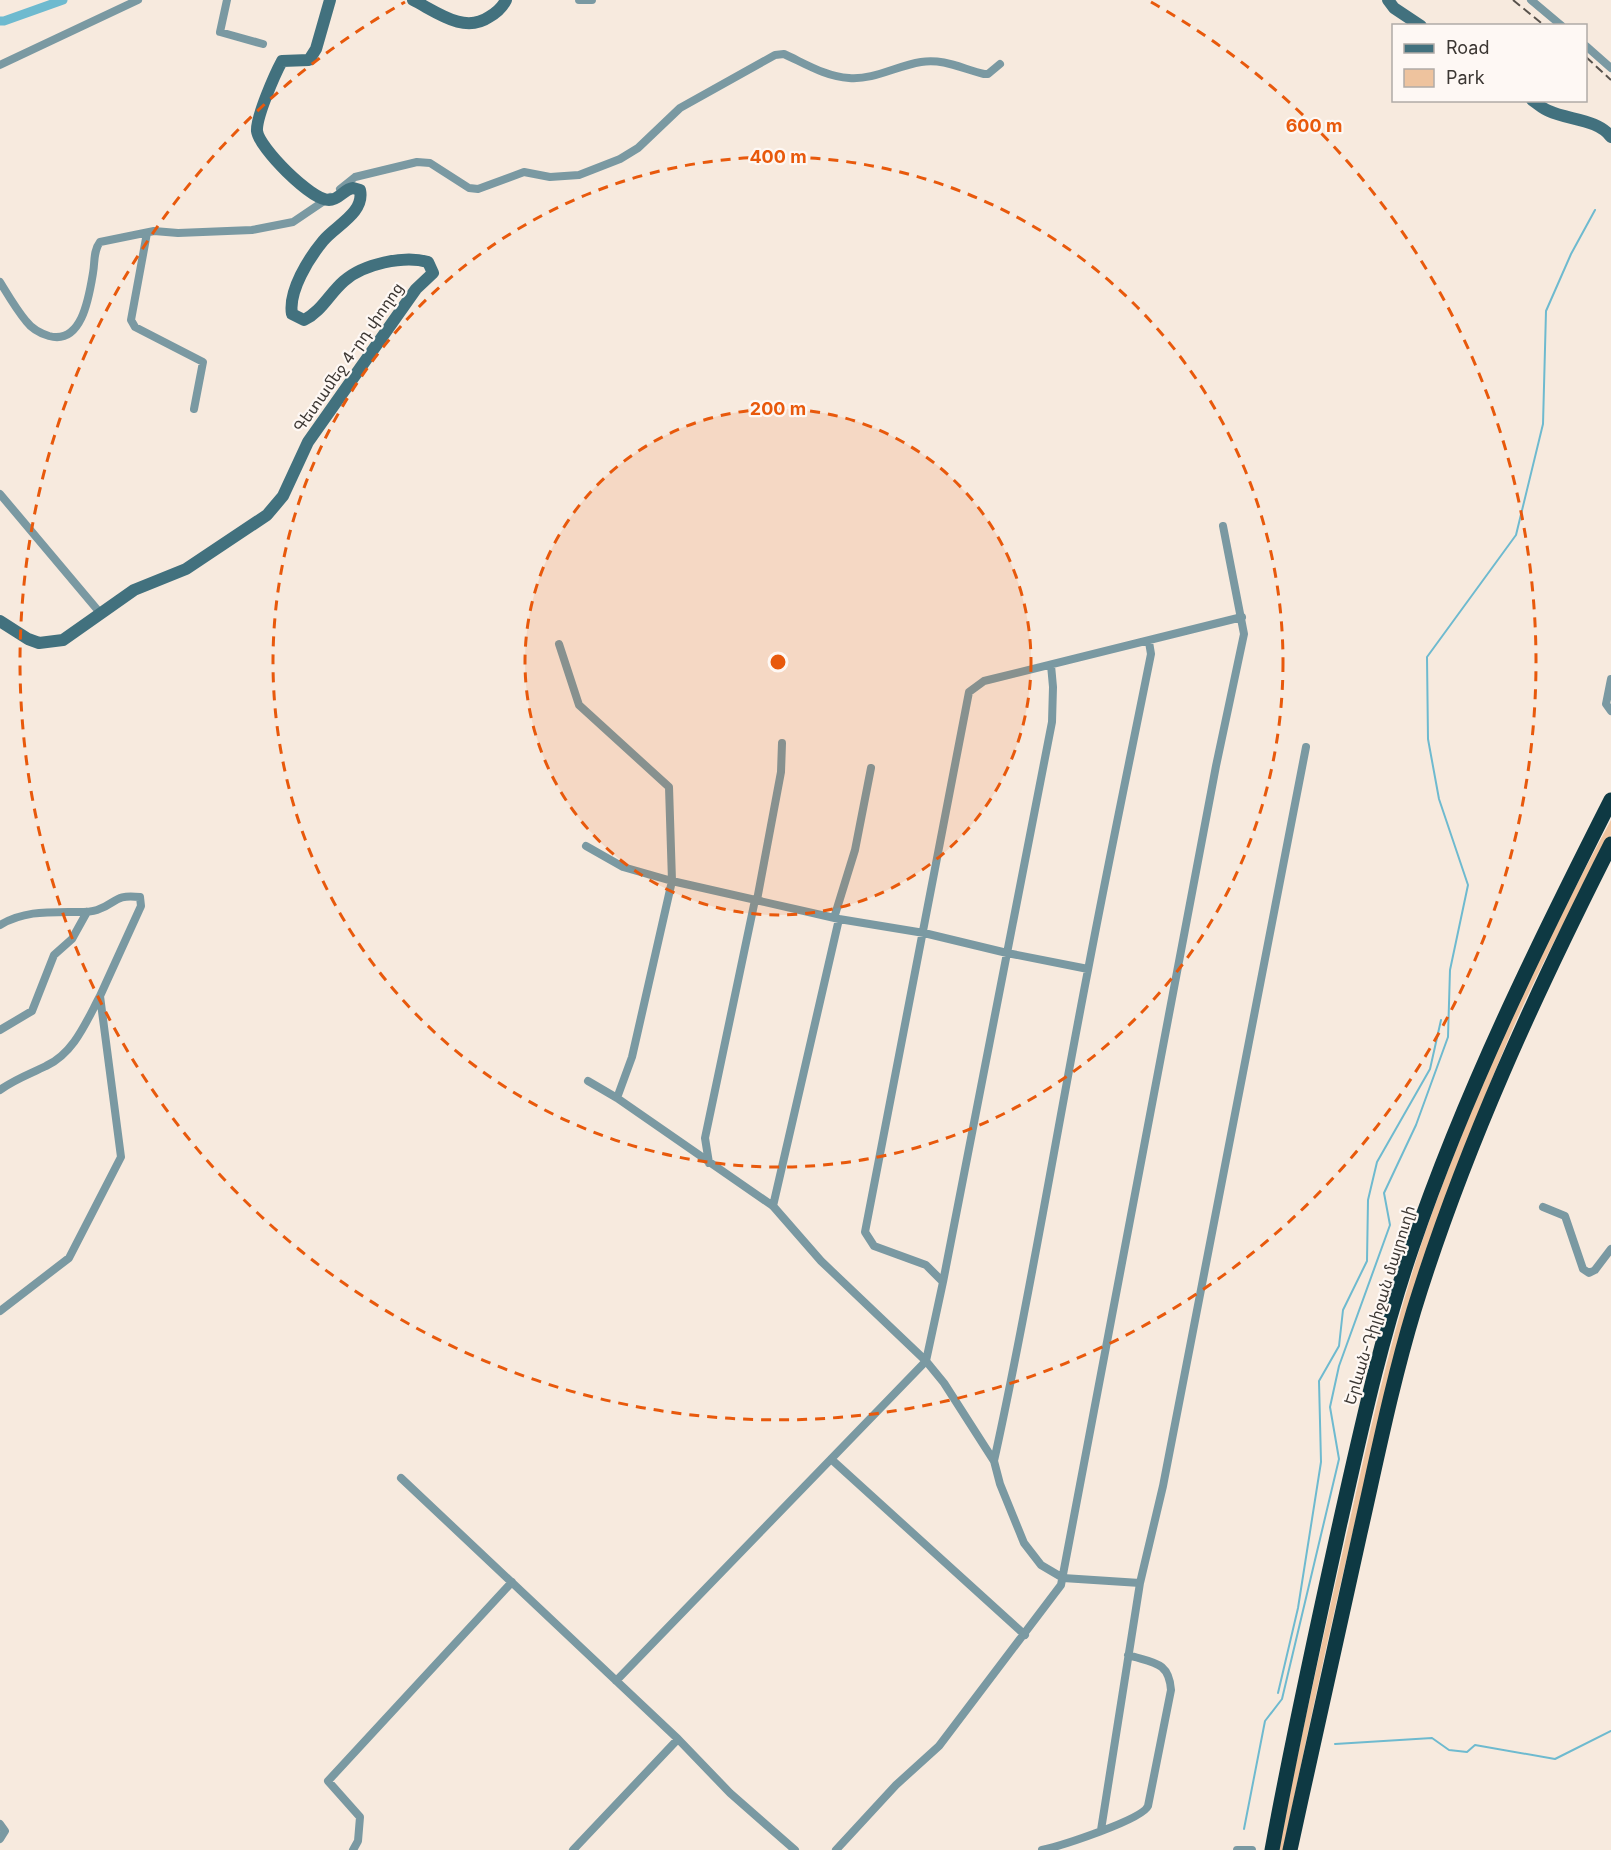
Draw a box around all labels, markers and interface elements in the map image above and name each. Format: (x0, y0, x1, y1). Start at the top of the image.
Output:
legend (1392, 24, 1587, 102)
text: Road (1446, 37, 1489, 58)
text: Park (1446, 67, 1485, 88)
text: 600 m (1286, 115, 1342, 136)
text: 400 m (749, 146, 807, 167)
street label: Գետամեջ 4-րդ փողոց (289, 278, 407, 436)
text: 200 m (750, 398, 806, 419)
centre of rings (768, 652, 788, 672)
street label: Երևան-Դիլիջան մայրուղի (1339, 1203, 1419, 1407)

